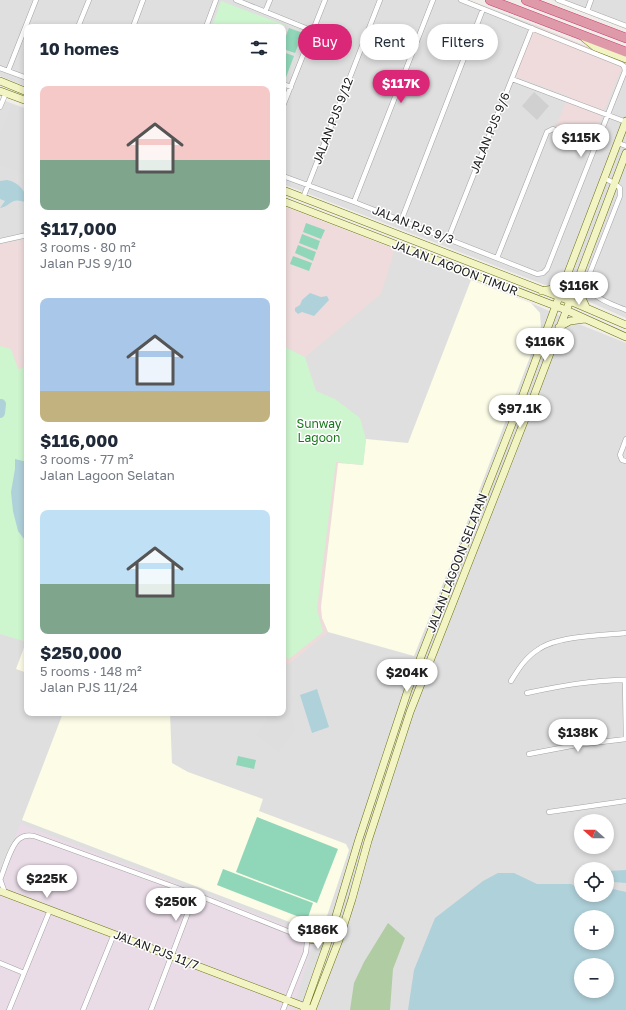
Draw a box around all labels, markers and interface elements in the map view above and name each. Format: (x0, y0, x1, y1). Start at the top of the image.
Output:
chip: Buy (298, 24, 352, 60)
chip: Rent (360, 24, 419, 60)
chip: Filters (427, 24, 498, 60)
icon: filters (248, 37, 270, 59)
text: 10 homes (40, 38, 119, 59)
pin: $117K (373, 70, 429, 104)
street label: JALAN PJS 9/12 (309, 75, 356, 166)
text: $117K (382, 75, 420, 91)
street label: JALAN PJS 9/6 (466, 90, 513, 176)
icon: home (119, 112, 191, 184)
pin: $115K (553, 124, 609, 158)
text: $115K (561, 129, 601, 145)
street label: JALAN PJS 9/3 (370, 202, 456, 247)
text: $117,000 (40, 218, 117, 239)
street label: JALAN LAGOON TIMUR (390, 237, 520, 298)
text: 3 rooms · 80 m² (40, 239, 136, 255)
text: Jalan PJS 9/10 (40, 255, 132, 271)
pin: $116K (551, 272, 607, 306)
text: $116K (559, 277, 599, 293)
icon: home (119, 324, 191, 396)
pin: $116K (517, 328, 573, 362)
text: $116K (525, 333, 565, 349)
pin: $97.1K (487, 395, 553, 429)
text: $97.1K (498, 400, 542, 416)
park label: Sunway Lagoon (297, 416, 342, 445)
text: $116,000 (40, 430, 118, 451)
text: 3 rooms · 77 m² (40, 451, 133, 467)
text: Jalan Lagoon Selatan (40, 467, 175, 483)
street label: JALAN LAGOON SELATAN (423, 491, 490, 635)
icon: home (119, 536, 191, 608)
text: $250,000 (40, 642, 122, 663)
pin: $204K (379, 659, 435, 693)
text: 5 rooms · 148 m² (40, 663, 142, 679)
text: $204K (386, 664, 428, 680)
text: Jalan PJS 11/24 (40, 679, 138, 695)
pin: $138K (550, 719, 606, 753)
text: $138K (557, 724, 599, 740)
north arrow (574, 814, 614, 854)
map controls (574, 814, 614, 998)
button: locate (574, 862, 614, 902)
pin: $225K (19, 865, 75, 899)
text: $225K (26, 870, 68, 886)
pin: $250K (148, 888, 204, 922)
text: $250K (155, 893, 197, 909)
button: + (574, 910, 614, 950)
pin: $186K (290, 916, 346, 950)
text: $186K (297, 921, 339, 937)
street label: JALAN PJS 11/7 (112, 926, 201, 973)
button: − (574, 958, 614, 998)

